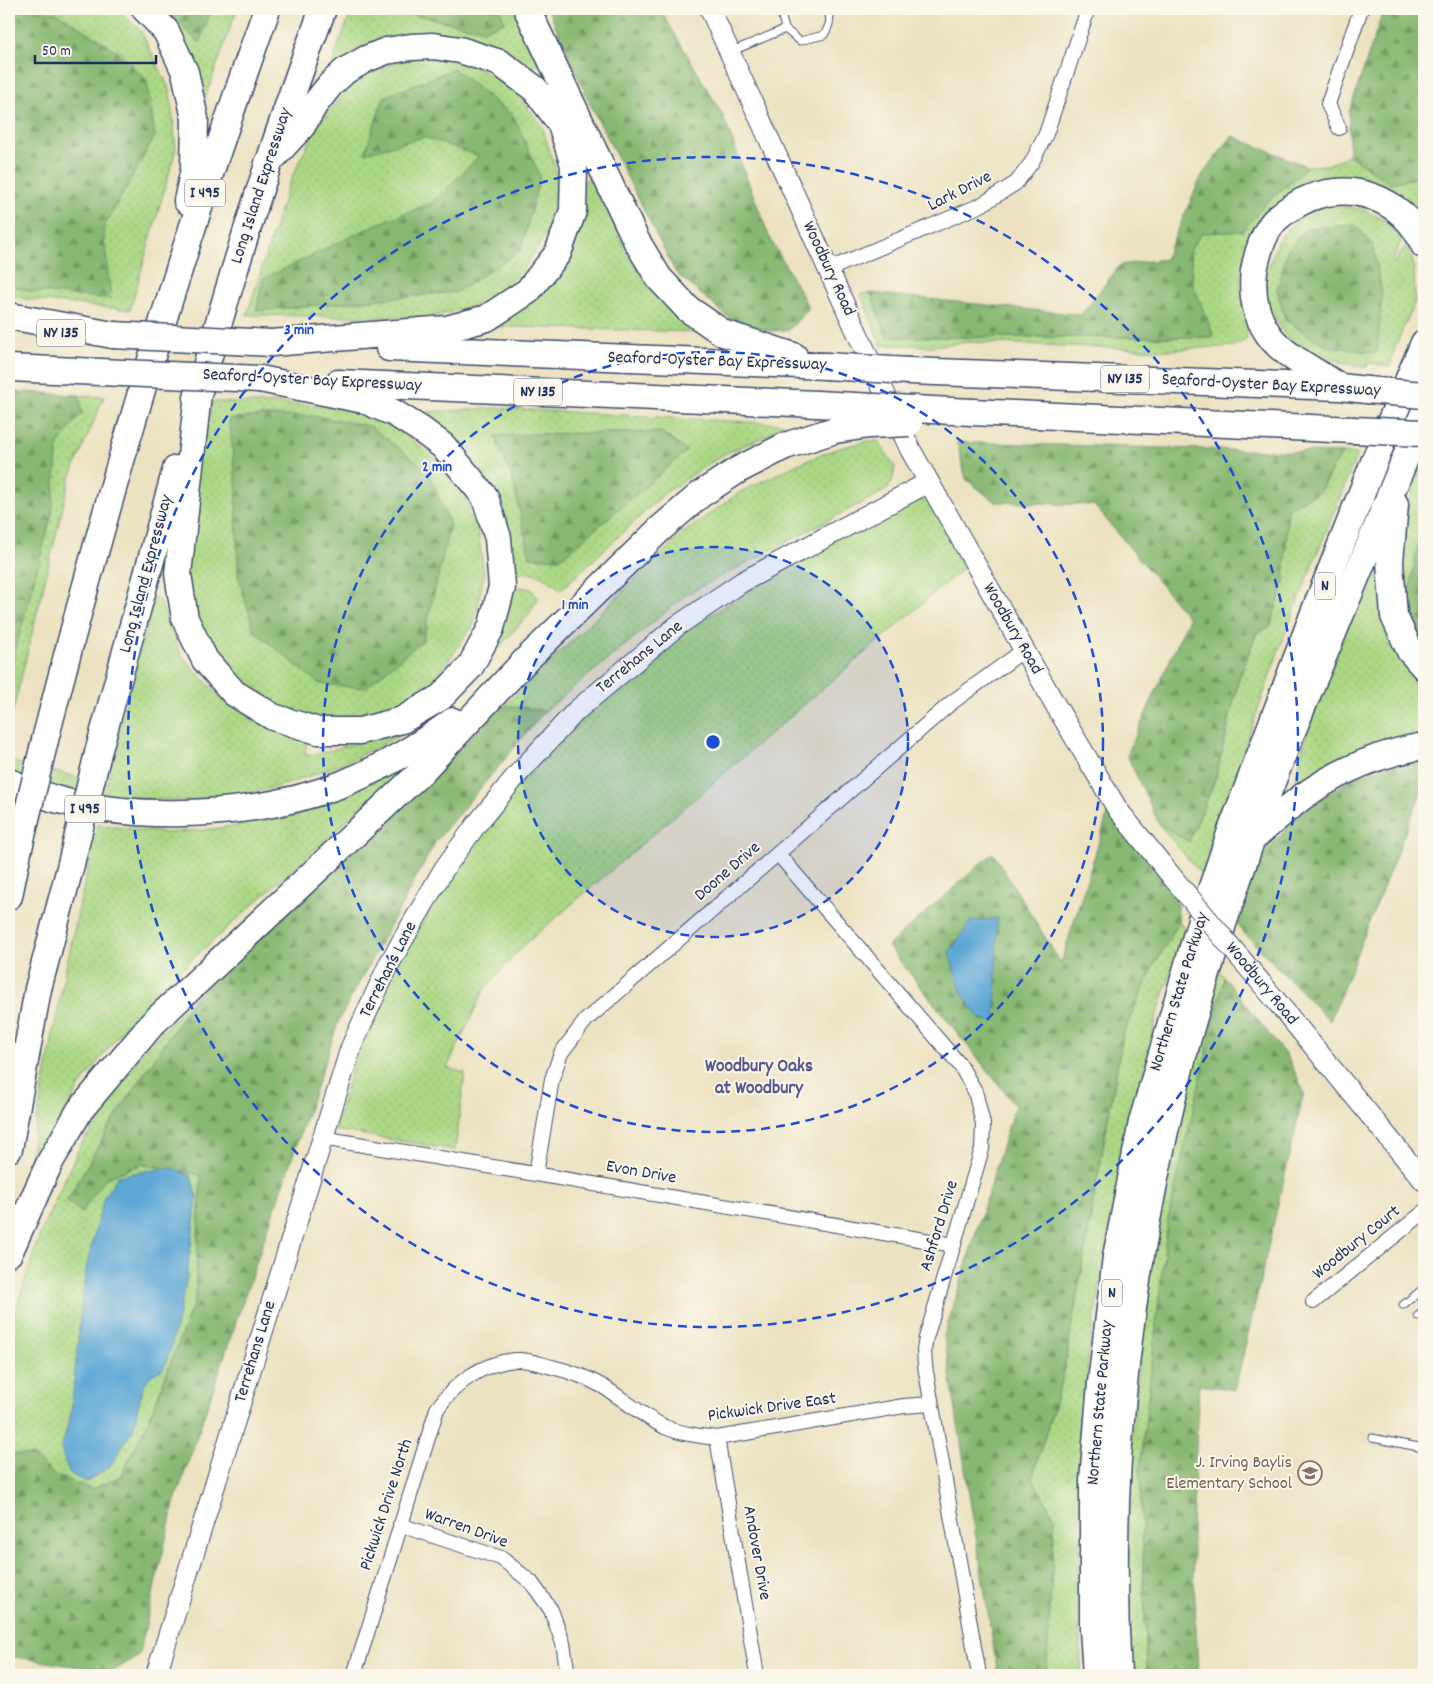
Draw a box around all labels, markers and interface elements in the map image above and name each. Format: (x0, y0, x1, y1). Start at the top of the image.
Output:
scale bar (35, 32, 156, 64)
text: 50 m (42, 41, 71, 63)
street label: Long Island Expressway (225, 104, 299, 267)
street label: Lark Drive (924, 165, 996, 219)
road number: I 495 (185, 180, 225, 207)
street label: Woodbury Road (795, 217, 861, 321)
road number: NY 135 (37, 319, 85, 346)
text: 3 min (284, 320, 314, 342)
street label: Seaford-Oyster Bay Expressway (607, 346, 828, 378)
street label: Seaford-Oyster Bay Expressway (202, 363, 423, 399)
road number: NY 135 (1101, 366, 1149, 392)
street label: Seaford-Oyster Bay Expressway (1161, 368, 1382, 404)
road number: NY 135 (514, 378, 562, 406)
text: 2 min (422, 457, 452, 479)
street label: Long Island Expressway (114, 492, 180, 656)
road number: N (1315, 572, 1335, 600)
street label: Woodbury Road (976, 579, 1048, 679)
text: 1 min (562, 595, 588, 617)
street label: Terrehans Lane (591, 615, 689, 701)
centre of rings (704, 733, 722, 751)
road number: I 495 (65, 796, 105, 822)
street label: Doone Drive (689, 836, 767, 908)
street label: Northern State Parkway (1144, 909, 1216, 1075)
street label: Terrehans Lane (354, 917, 424, 1023)
street label: Woodbury Road (1219, 937, 1303, 1031)
district label: Woodbury Oaks at Woodbury (705, 1054, 813, 1103)
street label: Evon Drive (604, 1155, 678, 1191)
street label: Ashford Drive (914, 1177, 966, 1275)
street label: Woodbury Court (1308, 1200, 1406, 1286)
road number: N (1102, 1280, 1122, 1306)
street label: Terrehans Lane (229, 1298, 283, 1406)
street label: Northern State Parkway (1081, 1319, 1121, 1486)
street label: Pickwick Drive East (706, 1387, 838, 1429)
street label: Pickwick Drive North (354, 1436, 420, 1574)
place label: J. Irving Baylis Elementary School (1166, 1451, 1293, 1497)
school or university icon: J. Irving Baylis Elementary School (1297, 1460, 1323, 1486)
street label: Warren Drive (421, 1502, 511, 1556)
street label: Andover Drive (735, 1504, 777, 1602)

